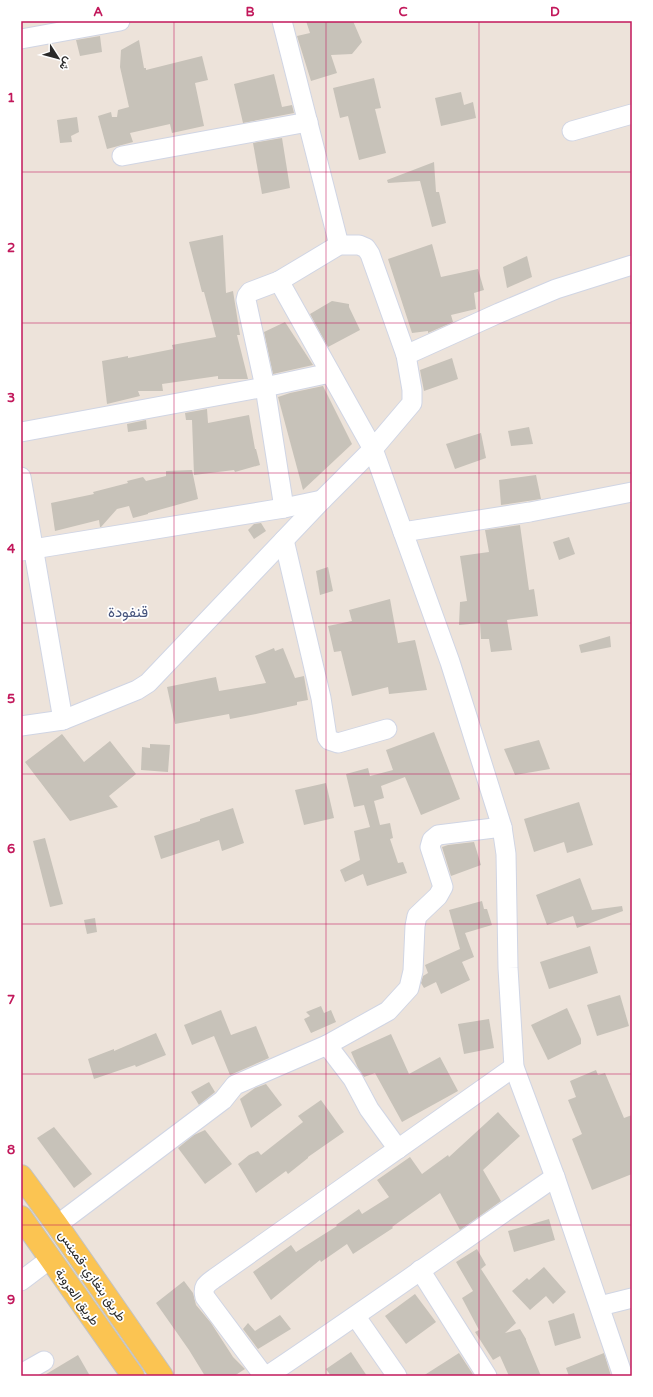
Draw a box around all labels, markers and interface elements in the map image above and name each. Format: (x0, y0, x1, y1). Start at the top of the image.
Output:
text: A (93, 4, 103, 20)
text: B (245, 4, 255, 20)
text: C (398, 4, 408, 20)
text: D (550, 4, 560, 20)
north arrow (38, 38, 78, 78)
text: ش (57, 54, 75, 73)
text: 1 (7, 90, 15, 106)
text: 2 (7, 240, 15, 256)
text: 3 (7, 390, 15, 406)
text: 4 (7, 541, 16, 557)
district label: قنفودة (108, 603, 148, 621)
text: 5 (7, 691, 15, 707)
text: 6 (7, 841, 15, 857)
text: 7 (7, 992, 15, 1008)
text: 8 (7, 1142, 15, 1158)
street label: طريق بنغازي-قمينس (53, 1227, 129, 1326)
street label: طريق العروبة (51, 1265, 103, 1329)
text: 9 (7, 1292, 15, 1308)

